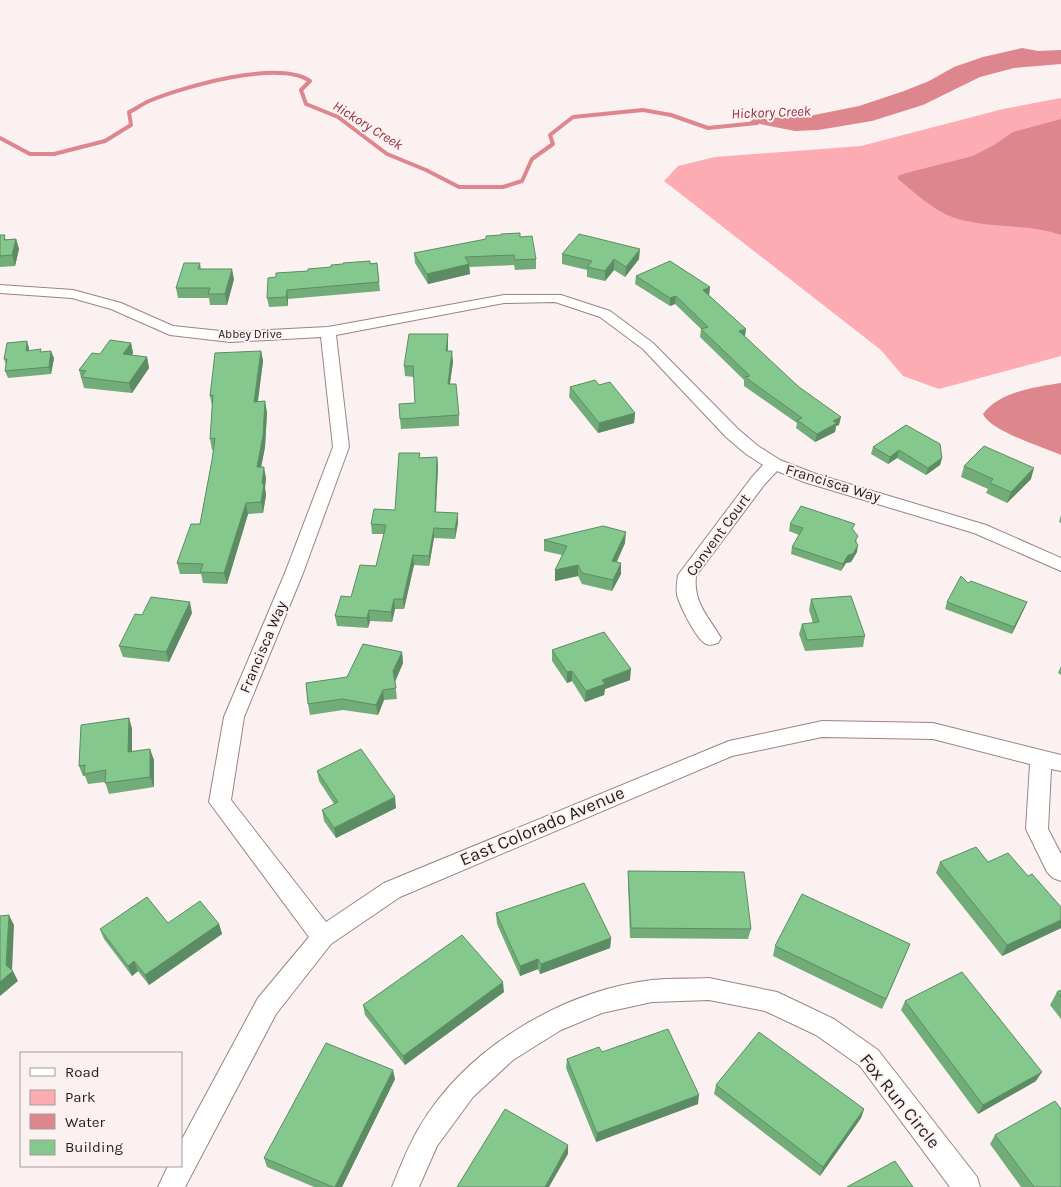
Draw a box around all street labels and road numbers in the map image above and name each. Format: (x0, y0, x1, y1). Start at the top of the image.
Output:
street label: Abbey Drive (218, 327, 282, 341)
street label: Francisca Way (783, 460, 883, 506)
street label: Convent Court (682, 490, 754, 580)
street label: Francisca Way (235, 598, 291, 696)
street label: East Colorado Avenue (456, 781, 628, 871)
street label: Fox Run Circle (855, 1049, 945, 1153)

